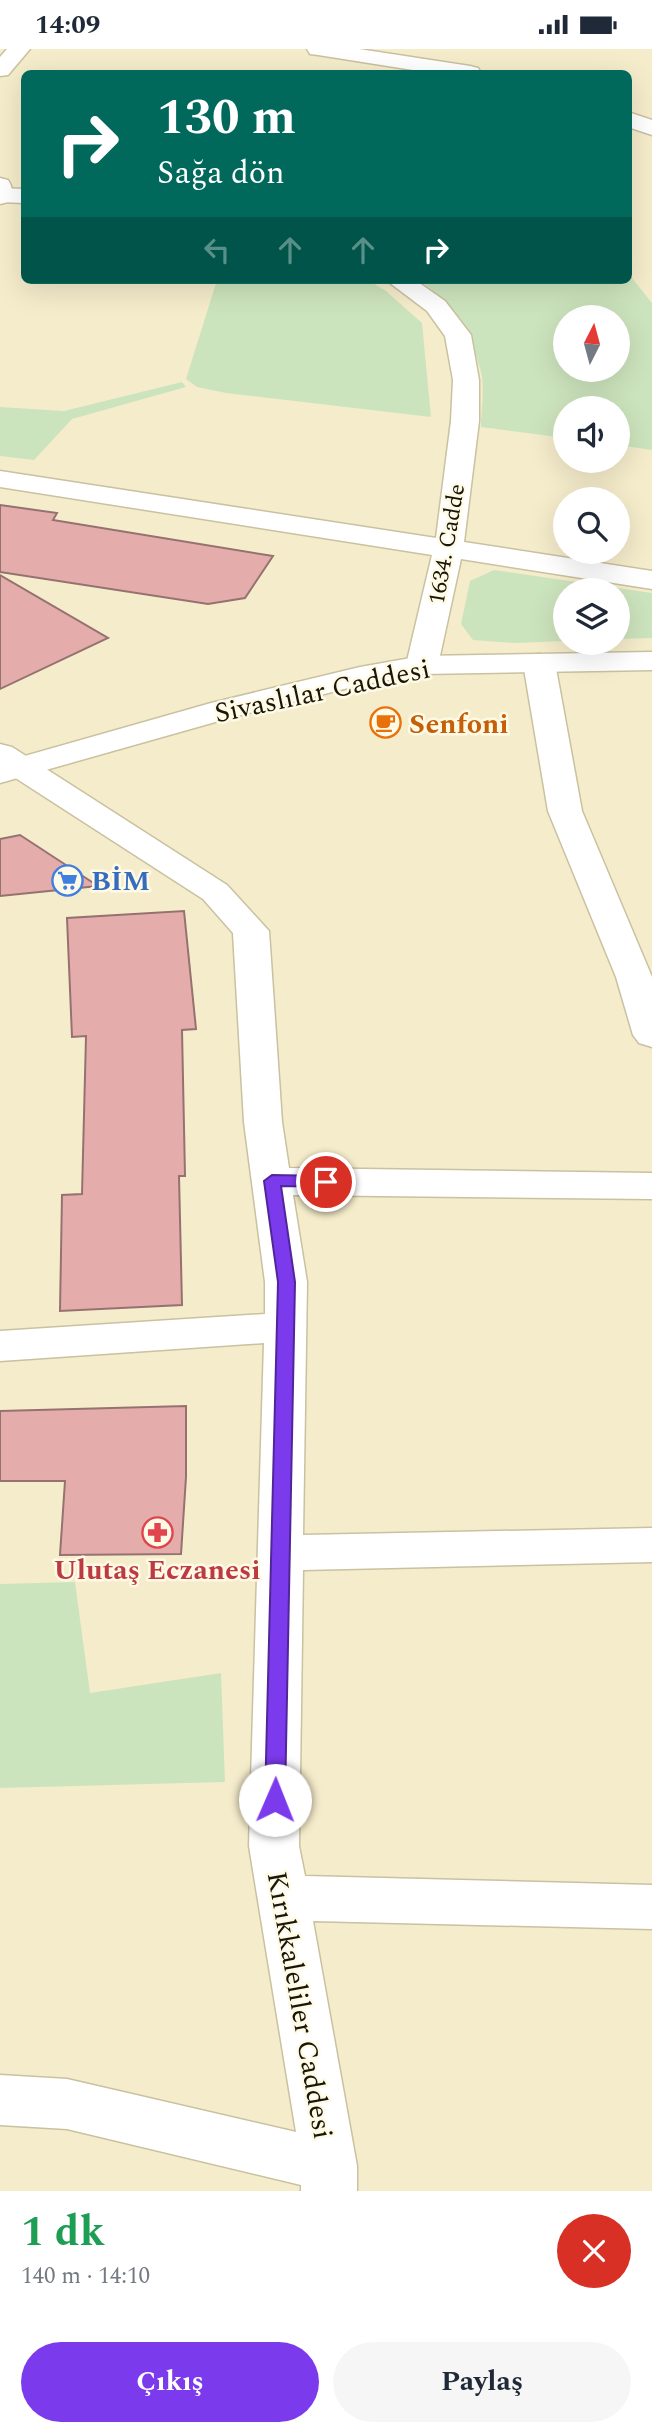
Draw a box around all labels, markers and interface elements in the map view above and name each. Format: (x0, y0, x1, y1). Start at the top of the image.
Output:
text: 14:09 (35, 5, 100, 45)
text: 130 m (157, 81, 296, 156)
icon: right (42, 98, 133, 189)
text: Sağa dön (157, 149, 285, 198)
icon: left (198, 231, 236, 269)
icon: ahead (271, 231, 309, 269)
icon: ahead (344, 231, 382, 269)
icon: right (417, 231, 455, 269)
north arrow (553, 305, 630, 381)
map controls (553, 305, 630, 655)
button: sound (553, 396, 630, 473)
street label: 1634. Cadde (420, 481, 475, 608)
button: search (553, 487, 630, 564)
button: layers (553, 578, 630, 655)
street label: Sivaslılar Caddesi (210, 648, 434, 735)
place label: Senfoni (409, 703, 509, 746)
cafe icon: Senfoni (369, 706, 403, 740)
place label: BİM (91, 860, 150, 903)
supermarket icon: BİM (51, 863, 85, 897)
pin (296, 1152, 356, 1212)
icon: arrive (307, 1163, 345, 1201)
pharmacy icon: Ulutaş Eczanesi (140, 1515, 174, 1549)
place label: Ulutaş Eczanesi (53, 1549, 261, 1592)
position arrow (238, 1763, 312, 1837)
street label: Kırıkkaleliler Caddesi (255, 1868, 344, 2142)
text: 1 dk (21, 2201, 105, 2264)
button: close (557, 2214, 631, 2288)
text: 140 m · 14:10 (21, 2259, 150, 2294)
button: Çıkış (21, 2342, 319, 2422)
button: Paylaş (333, 2342, 631, 2422)

